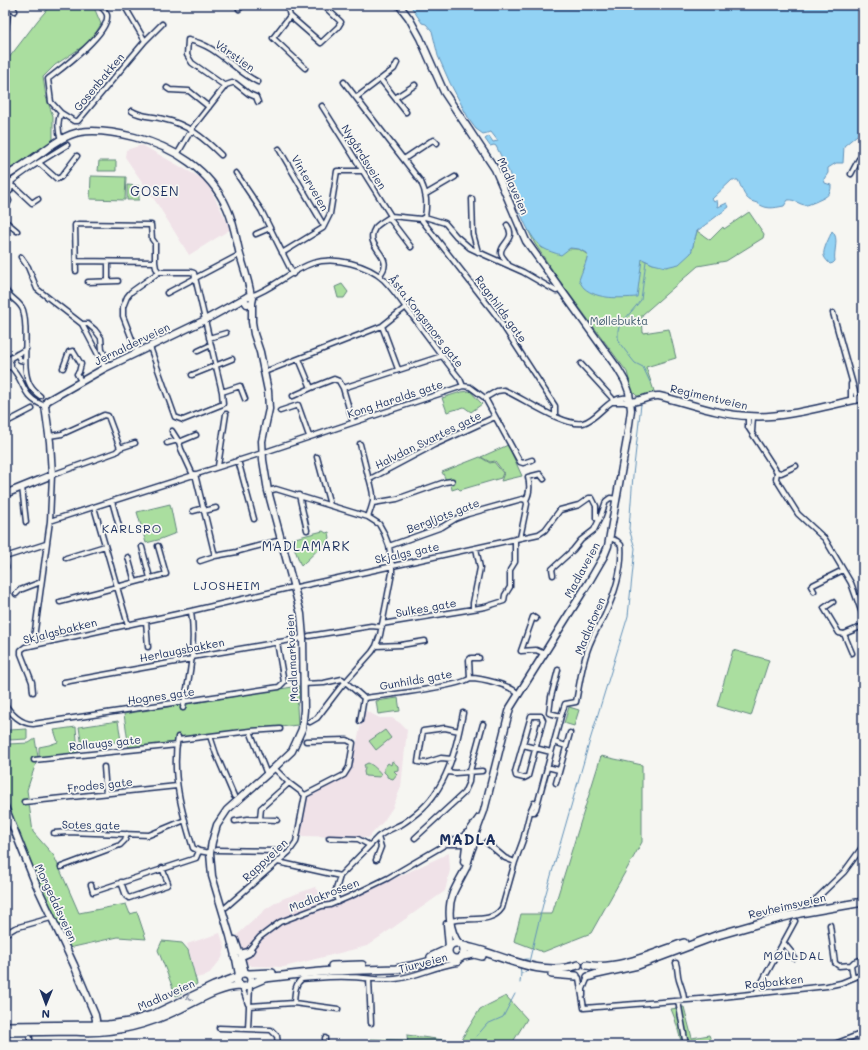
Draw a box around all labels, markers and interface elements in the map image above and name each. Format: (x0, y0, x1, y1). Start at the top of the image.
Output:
street label: Vårstien (213, 37, 258, 75)
street label: Gosenbakken (70, 50, 127, 114)
street label: Nygårdsveien (338, 121, 390, 192)
street label: Vinterveien (288, 152, 333, 214)
street label: Madlaveien (494, 155, 533, 217)
district label: GOSEN (130, 182, 180, 199)
street label: Åsta Kongsmors gate (385, 271, 467, 370)
street label: Ragnhilds gate (472, 272, 531, 345)
park label: Møllebukta (590, 313, 648, 328)
street label: Jernalderveien (92, 319, 172, 368)
street label: Kong Haralds gate (345, 376, 445, 421)
street label: Regimentveien (669, 380, 749, 413)
street label: Halvdan Svartes gate (372, 407, 484, 472)
street label: Bergljots gate (404, 495, 482, 536)
district label: KARLSRO (102, 520, 162, 536)
district label: MADLAMARK (262, 537, 350, 554)
street label: Skjalgs gate (373, 538, 441, 567)
street label: Madlaveien (560, 539, 603, 600)
district label: LJOSHEIM (193, 577, 261, 593)
street label: Sulkes gate (394, 595, 458, 620)
street label: Madlaforen (571, 595, 608, 657)
street label: Skjalgsbakken (21, 614, 98, 647)
street label: Madlamarkveien (282, 614, 301, 702)
street label: Herlaugsbakken (138, 634, 226, 665)
street label: Gunhilds gate (379, 666, 453, 693)
street label: Hognes gate (127, 683, 196, 708)
street label: Rollaugs gate (68, 731, 142, 754)
street label: Frodes gate (66, 774, 134, 795)
street label: Sotes gate (62, 816, 120, 833)
district label: MADLA (439, 829, 497, 849)
street label: Rappveien (239, 835, 290, 884)
street label: Morgedalsveien (32, 861, 81, 944)
street label: Madlakrossen (287, 874, 361, 915)
street label: Revheimsveien (747, 889, 827, 922)
district label: MØLLDAL (763, 947, 825, 963)
street label: Tiurveien (397, 949, 449, 976)
street label: Ragbakken (744, 971, 804, 992)
street label: Madlaveien (135, 975, 197, 1014)
north arrow (26, 984, 66, 1024)
one-way arrow (186, 992, 194, 1000)
text: N (42, 1007, 50, 1022)

